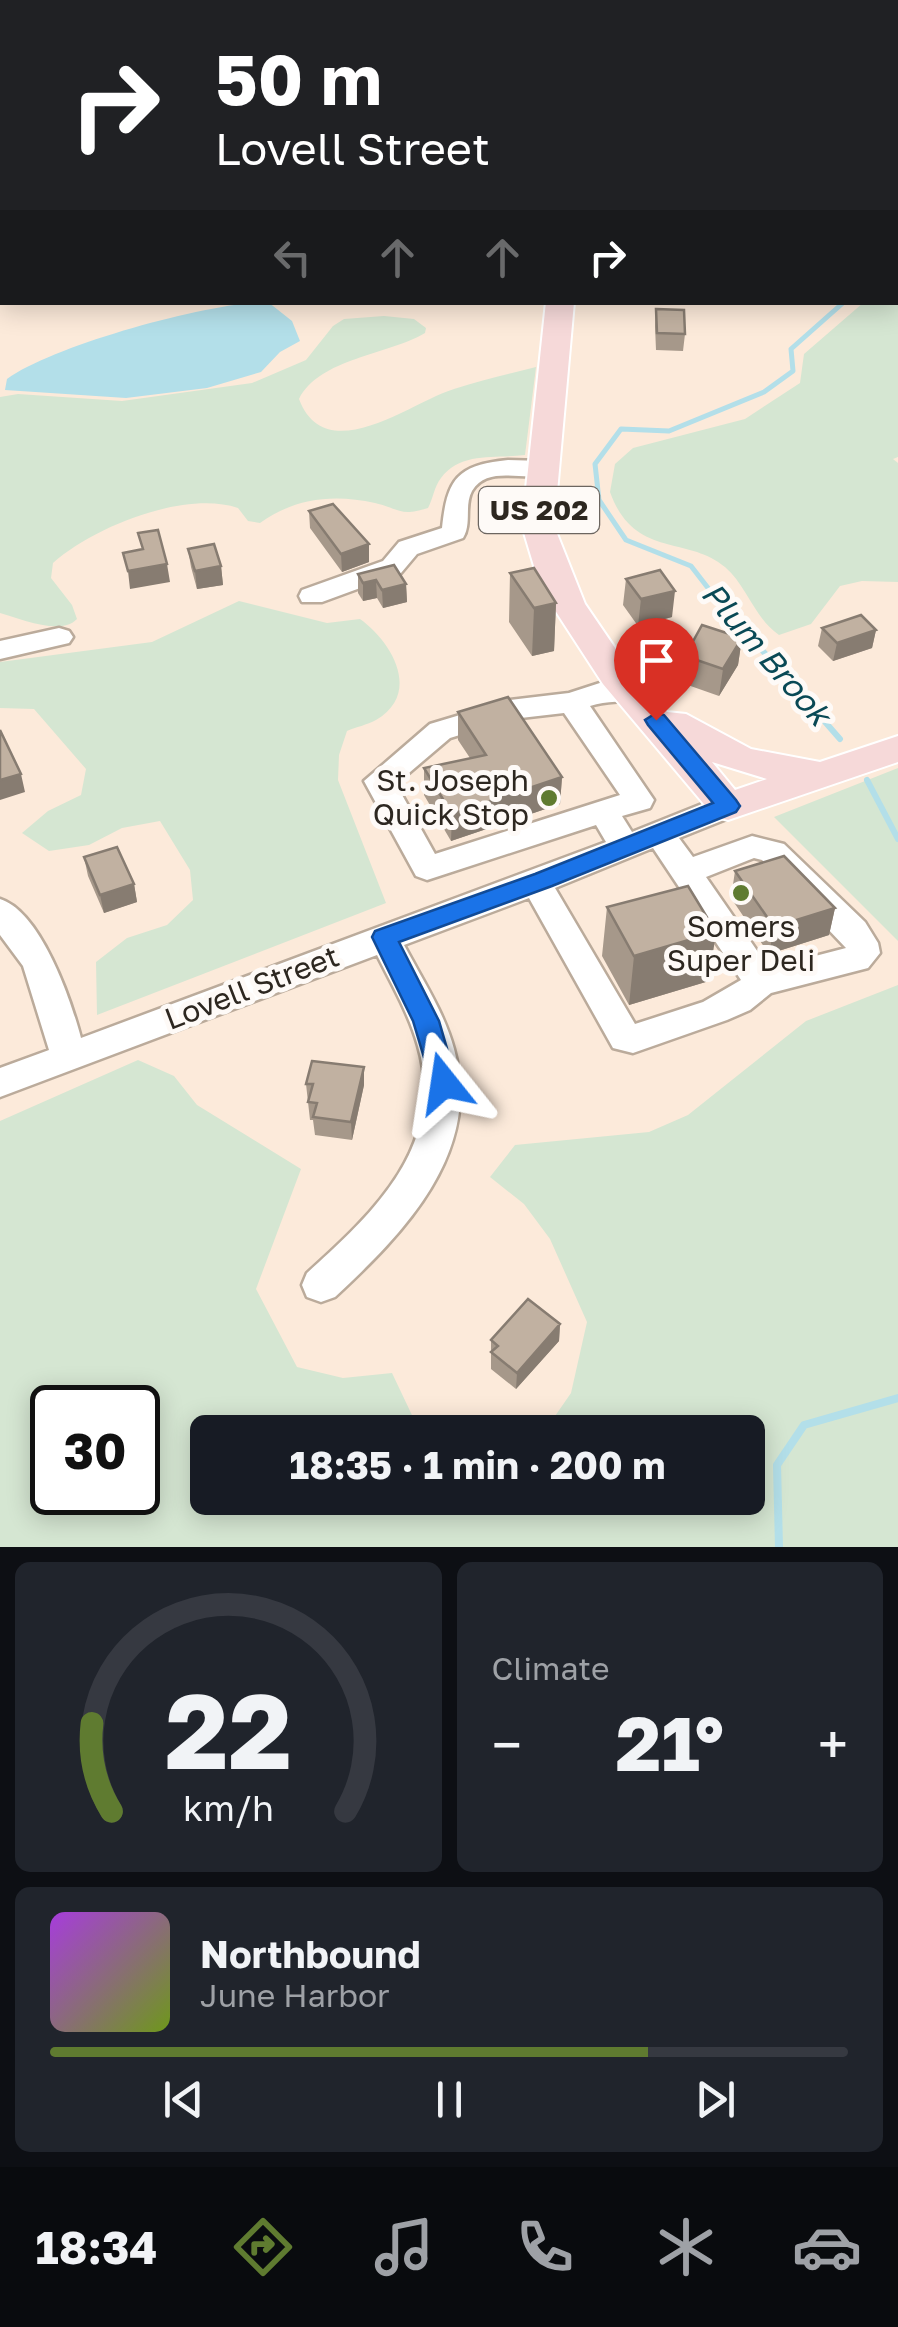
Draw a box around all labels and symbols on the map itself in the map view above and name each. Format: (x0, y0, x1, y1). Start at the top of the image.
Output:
road number: US 202 (479, 487, 599, 533)
water label: Plum Brook (694, 574, 841, 735)
pin (614, 618, 699, 721)
place label: St. Joseph Quick Stop (373, 762, 529, 832)
marker: St. Joseph Quick Stop (538, 787, 560, 809)
marker: Somers Super Deli (730, 882, 752, 904)
place label: Somers Super Deli (667, 908, 815, 978)
street label: Lovell Street (160, 937, 344, 1037)
position arrow (392, 1031, 496, 1135)
speed limit sign: 30 (30, 1385, 160, 1515)

